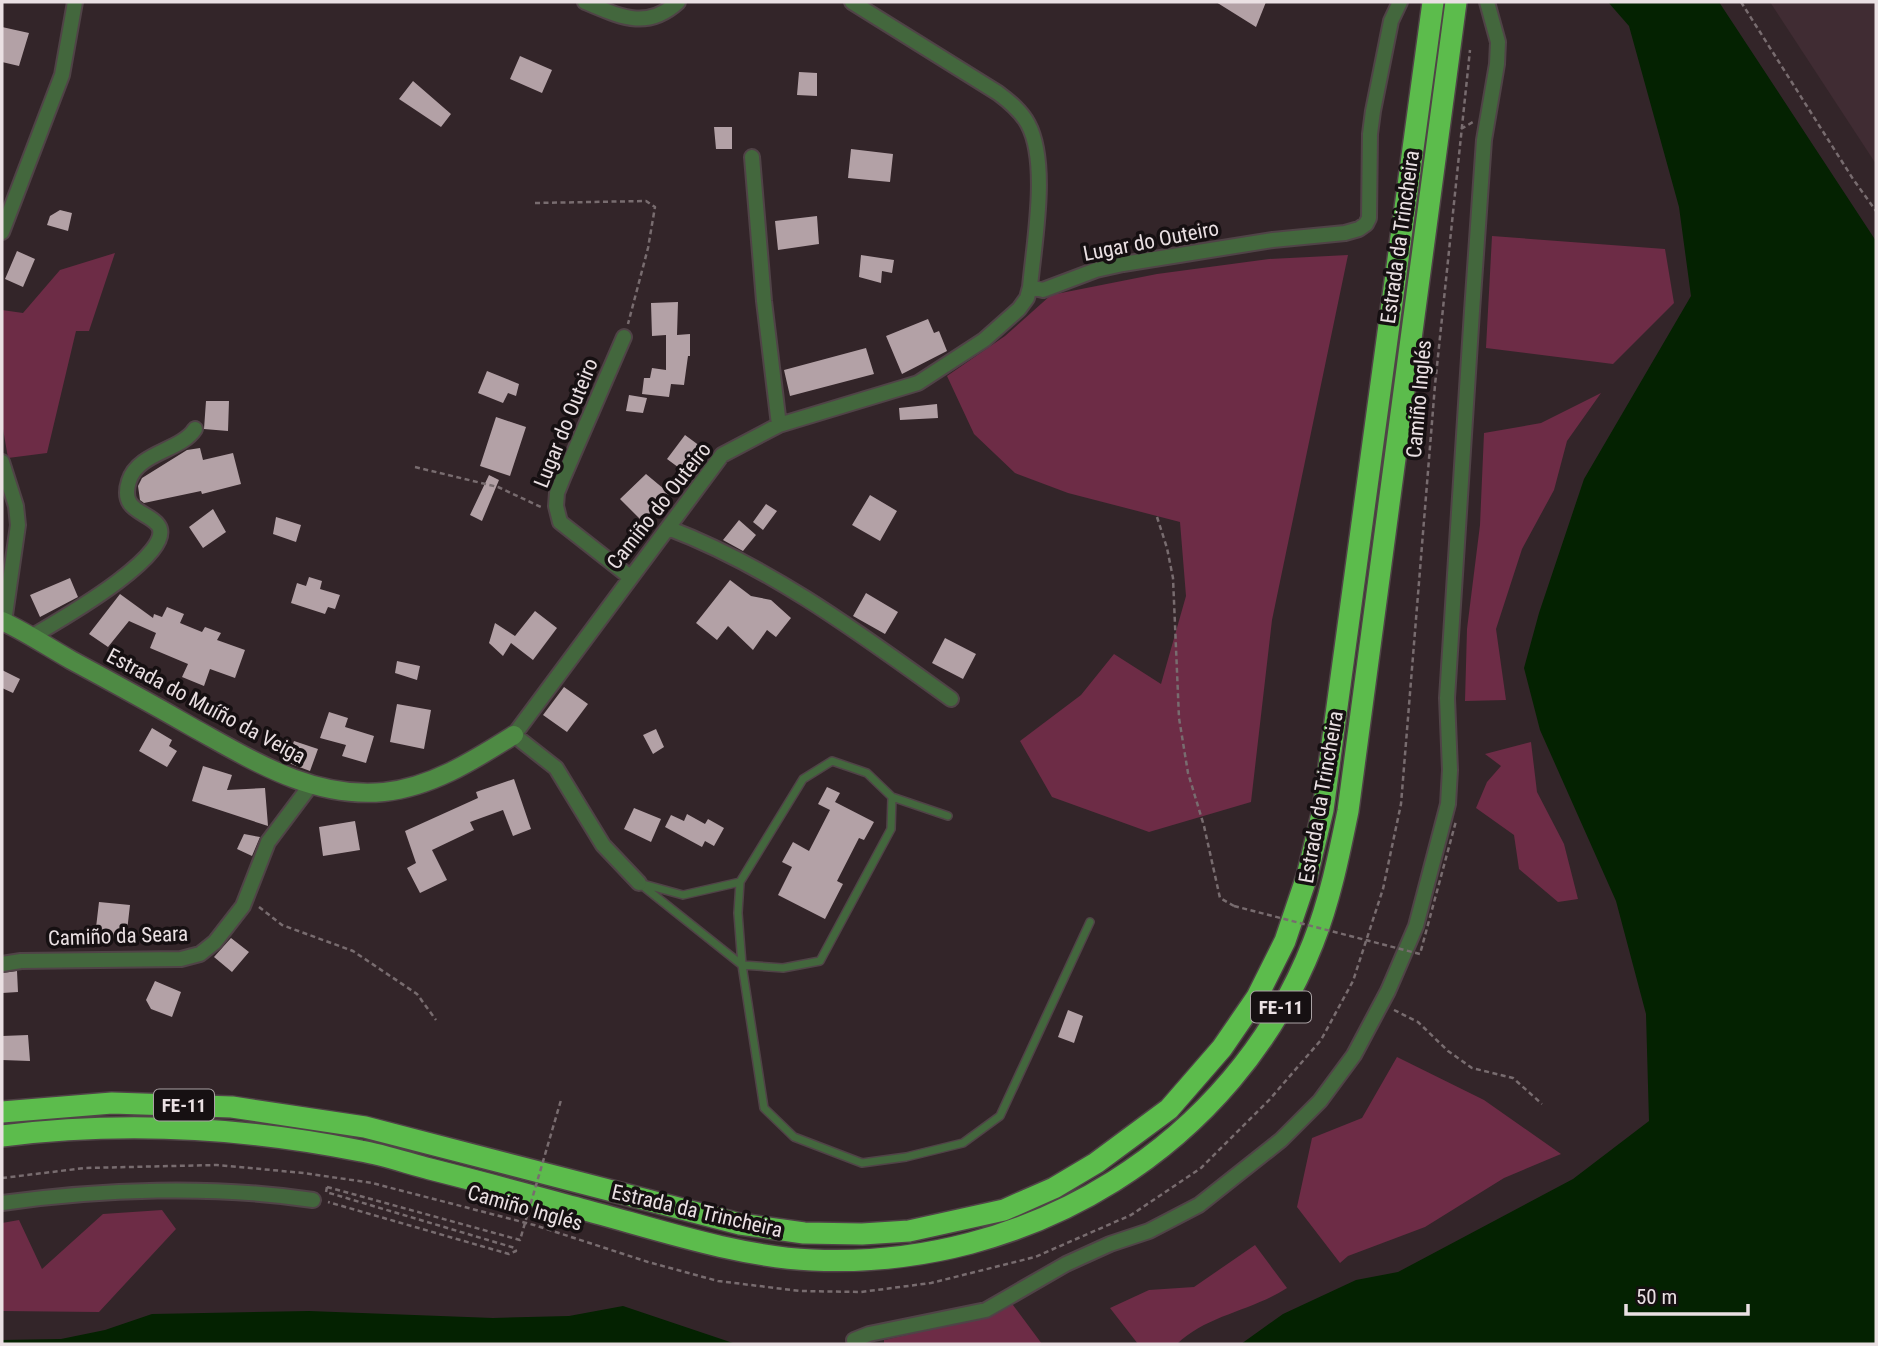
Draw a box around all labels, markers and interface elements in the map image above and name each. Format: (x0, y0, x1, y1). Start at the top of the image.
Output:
street label: Estrada da Trincheira (1376, 149, 1424, 325)
street label: Lugar do Outeiro (1081, 216, 1221, 266)
street label: Camiño Inglés (1402, 339, 1436, 459)
street label: Lugar do Outeiro (529, 355, 603, 491)
street label: Camiño do Outeiro (602, 438, 716, 574)
street label: Estrada do Muíño da Veiga (103, 643, 309, 769)
street label: Estrada da Trincheira (1294, 709, 1348, 885)
street label: Camiño da Seara (47, 922, 189, 950)
road number: FE-11 (1251, 992, 1311, 1023)
road number: FE-11 (154, 1090, 214, 1120)
street label: Camiño Inglés (465, 1180, 585, 1236)
street label: Estrada da Trincheira (609, 1180, 785, 1242)
scale bar (1626, 1272, 1748, 1316)
text: 50 m (1636, 1285, 1677, 1309)

